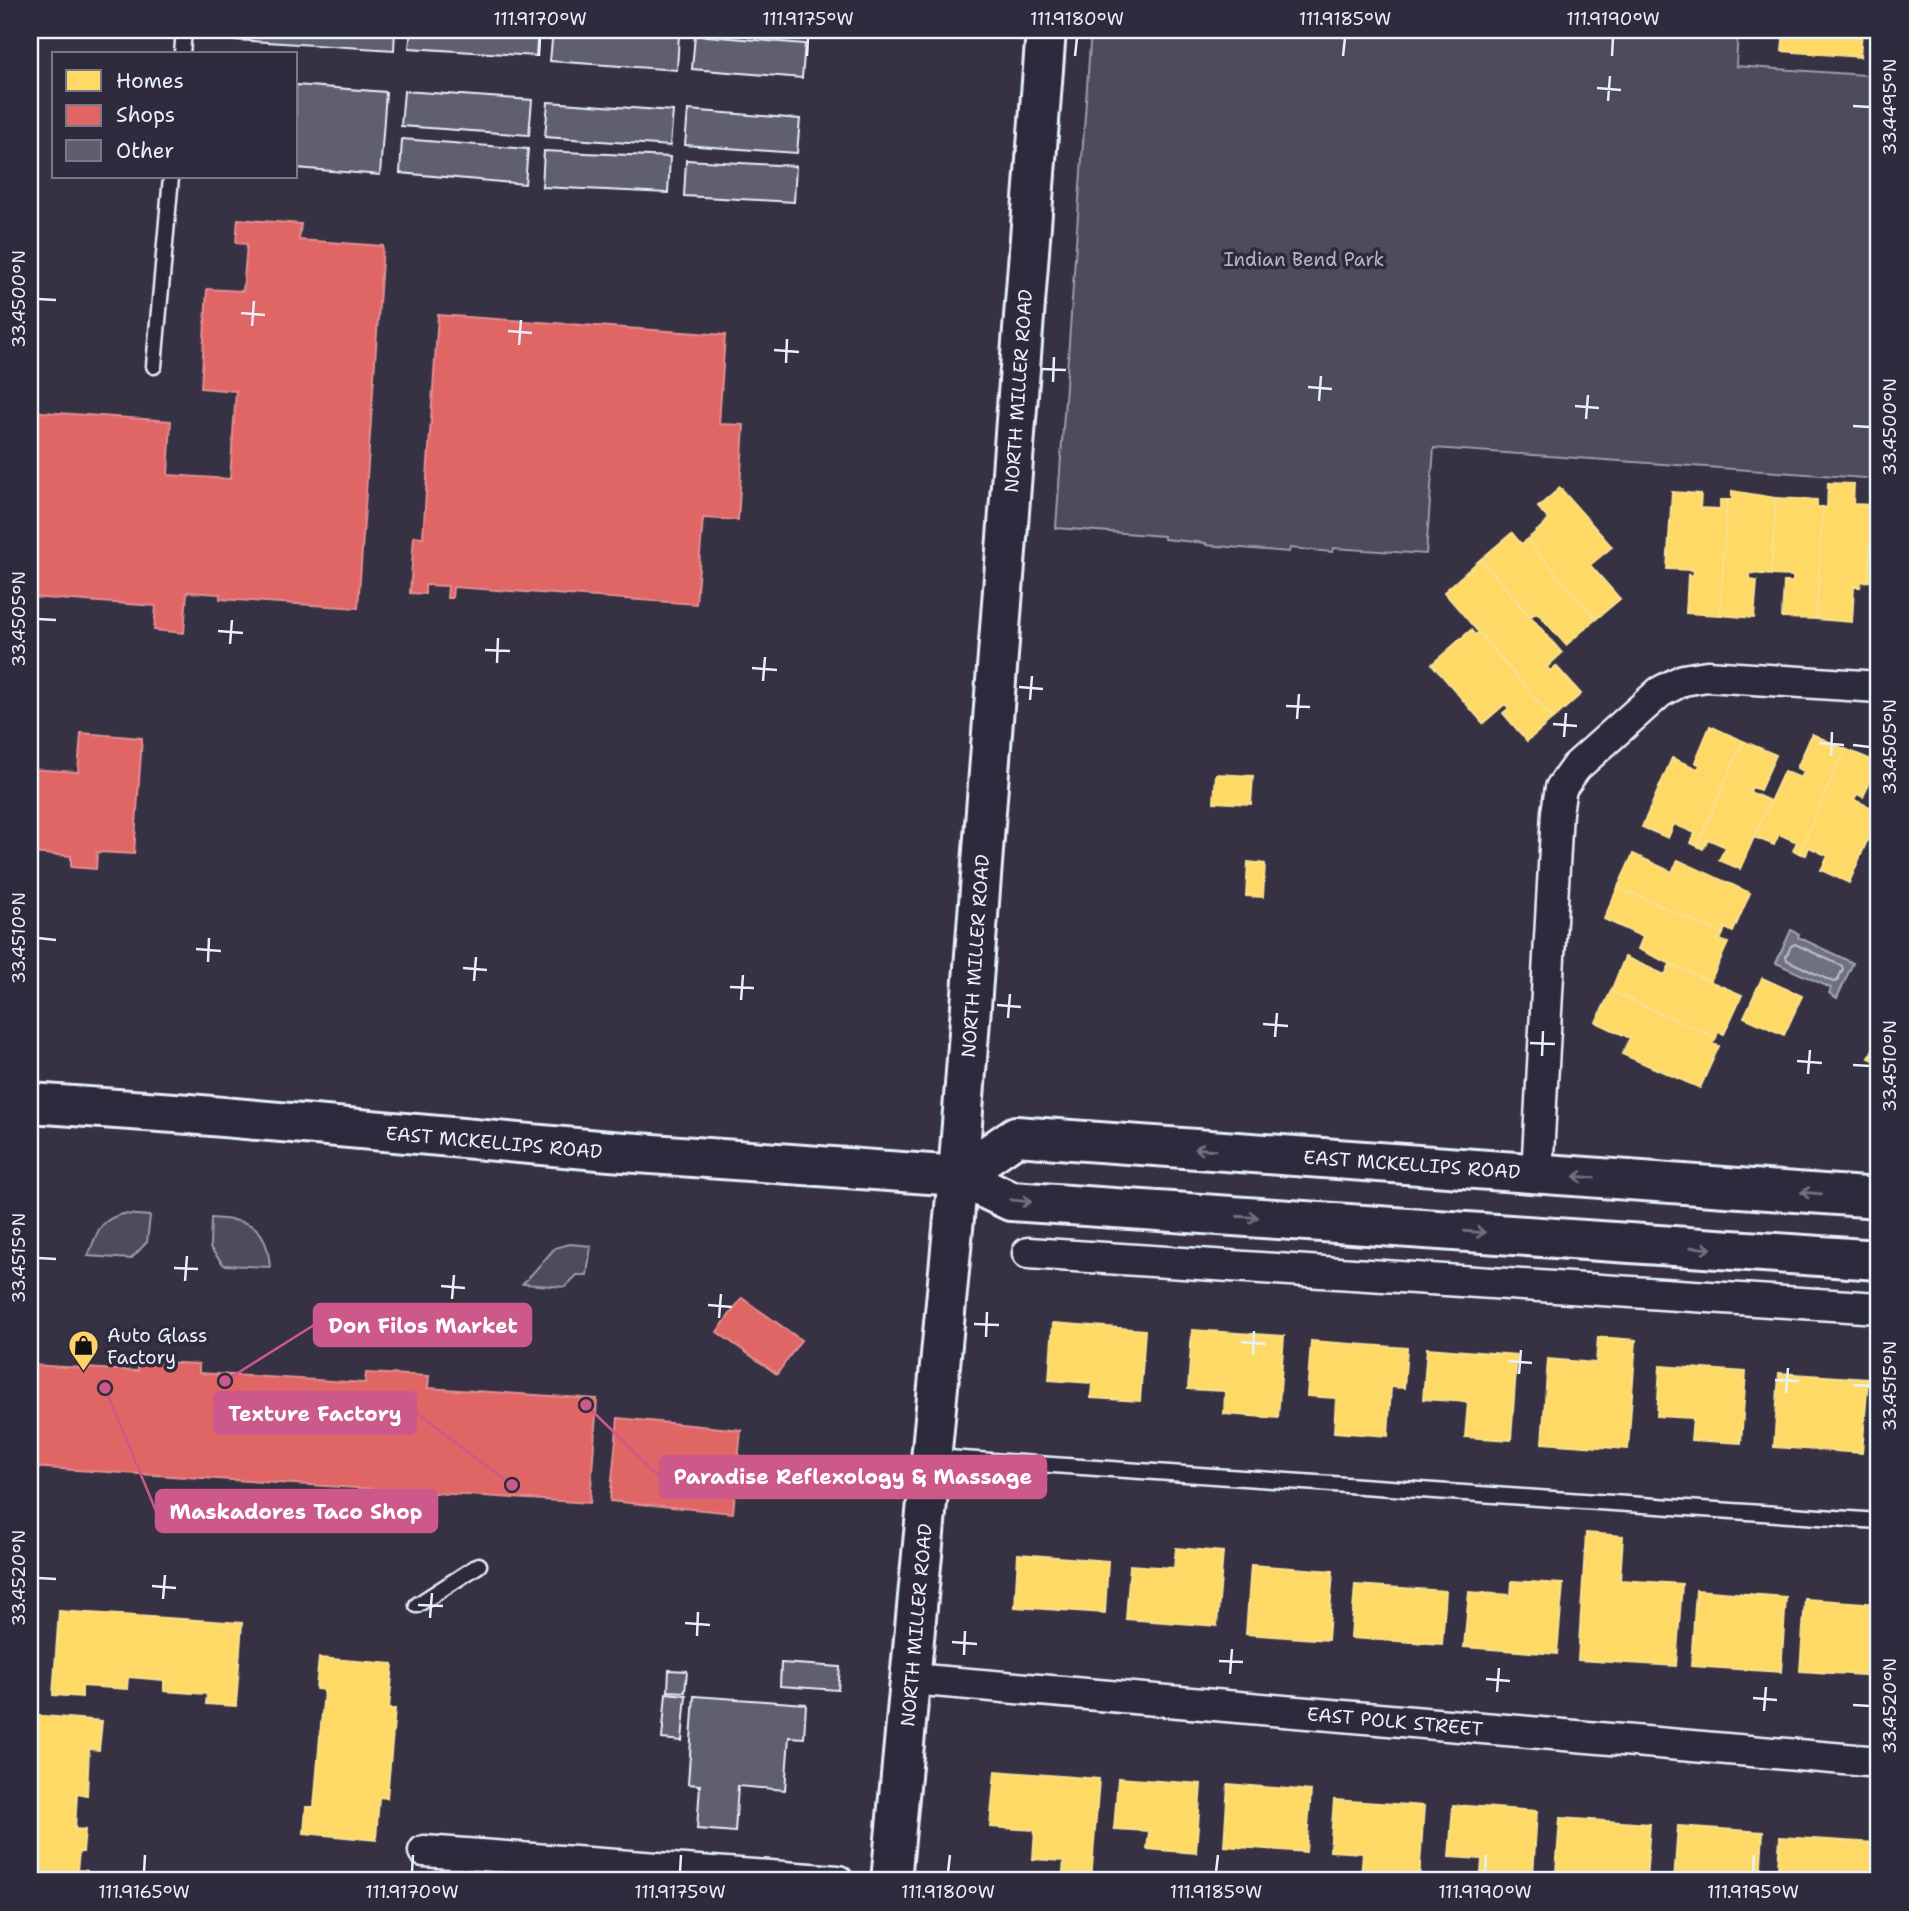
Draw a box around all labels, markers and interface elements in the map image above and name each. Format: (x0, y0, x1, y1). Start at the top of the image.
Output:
text: 111.9170°W (493, 7, 587, 31)
text: 111.9175°W (762, 7, 854, 31)
text: 111.9180°W (1030, 7, 1124, 31)
text: 111.9185°W (1299, 7, 1391, 31)
text: 111.9190°W (1566, 7, 1660, 31)
legend (52, 52, 298, 178)
text: 33.4495°N (1878, 58, 1902, 156)
text: Homes (116, 67, 184, 95)
text: Shops (116, 101, 175, 129)
text: Other (116, 137, 174, 165)
park label: Indian Bend Park (1223, 247, 1385, 272)
text: 33.4500°N (7, 250, 31, 348)
street label: NORTH MILLER ROAD (999, 288, 1038, 494)
text: 33.4500°N (1878, 378, 1902, 476)
text: 33.4505°N (7, 571, 31, 667)
text: 33.4505°N (1878, 699, 1902, 795)
street label: NORTH MILLER ROAD (956, 853, 995, 1059)
text: 33.4510°N (7, 892, 31, 984)
text: 33.4510°N (1878, 1020, 1902, 1112)
street label: EAST MCKELLIPS ROAD (385, 1121, 603, 1164)
one-way arrow (1194, 1142, 1217, 1155)
street label: EAST MCKELLIPS ROAD (1303, 1144, 1521, 1185)
one-way arrow (1573, 1170, 1596, 1183)
one-way arrow (1800, 1186, 1823, 1199)
one-way arrow (1009, 1195, 1032, 1208)
one-way arrow (1236, 1211, 1258, 1224)
text: 33.4515°N (7, 1213, 31, 1303)
one-way arrow (1463, 1226, 1486, 1239)
one-way arrow (1690, 1242, 1712, 1255)
callout: Don Filos Market (314, 1304, 531, 1346)
text: Don Filos Market (328, 1312, 518, 1340)
place label: Auto Glass Factory (107, 1323, 207, 1370)
shop icon: Auto Glass Factory (67, 1329, 101, 1373)
text: 33.4515°N (1878, 1341, 1902, 1431)
callout: Texture Factory (214, 1392, 416, 1434)
text: Texture Factory (228, 1400, 402, 1428)
callout: Paradise Reflexology & Massage (660, 1456, 1046, 1498)
text: Paradise Reflexology & Massage (674, 1463, 1032, 1491)
callout: Maskadores Taco Shop (156, 1490, 437, 1532)
text: Maskadores Taco Shop (170, 1498, 422, 1526)
street label: NORTH MILLER ROAD (895, 1522, 938, 1728)
text: 33.4520°N (7, 1530, 31, 1626)
text: 33.4520°N (1878, 1658, 1902, 1754)
street label: EAST POLK STREET (1306, 1701, 1484, 1742)
text: 111.9165°W (98, 1880, 190, 1904)
text: 111.9170°W (365, 1880, 459, 1904)
text: 111.9175°W (634, 1880, 726, 1904)
text: 111.9180°W (901, 1880, 995, 1904)
text: 111.9185°W (1170, 1880, 1262, 1904)
text: 111.9190°W (1438, 1880, 1532, 1904)
text: 111.9195°W (1707, 1880, 1799, 1904)

